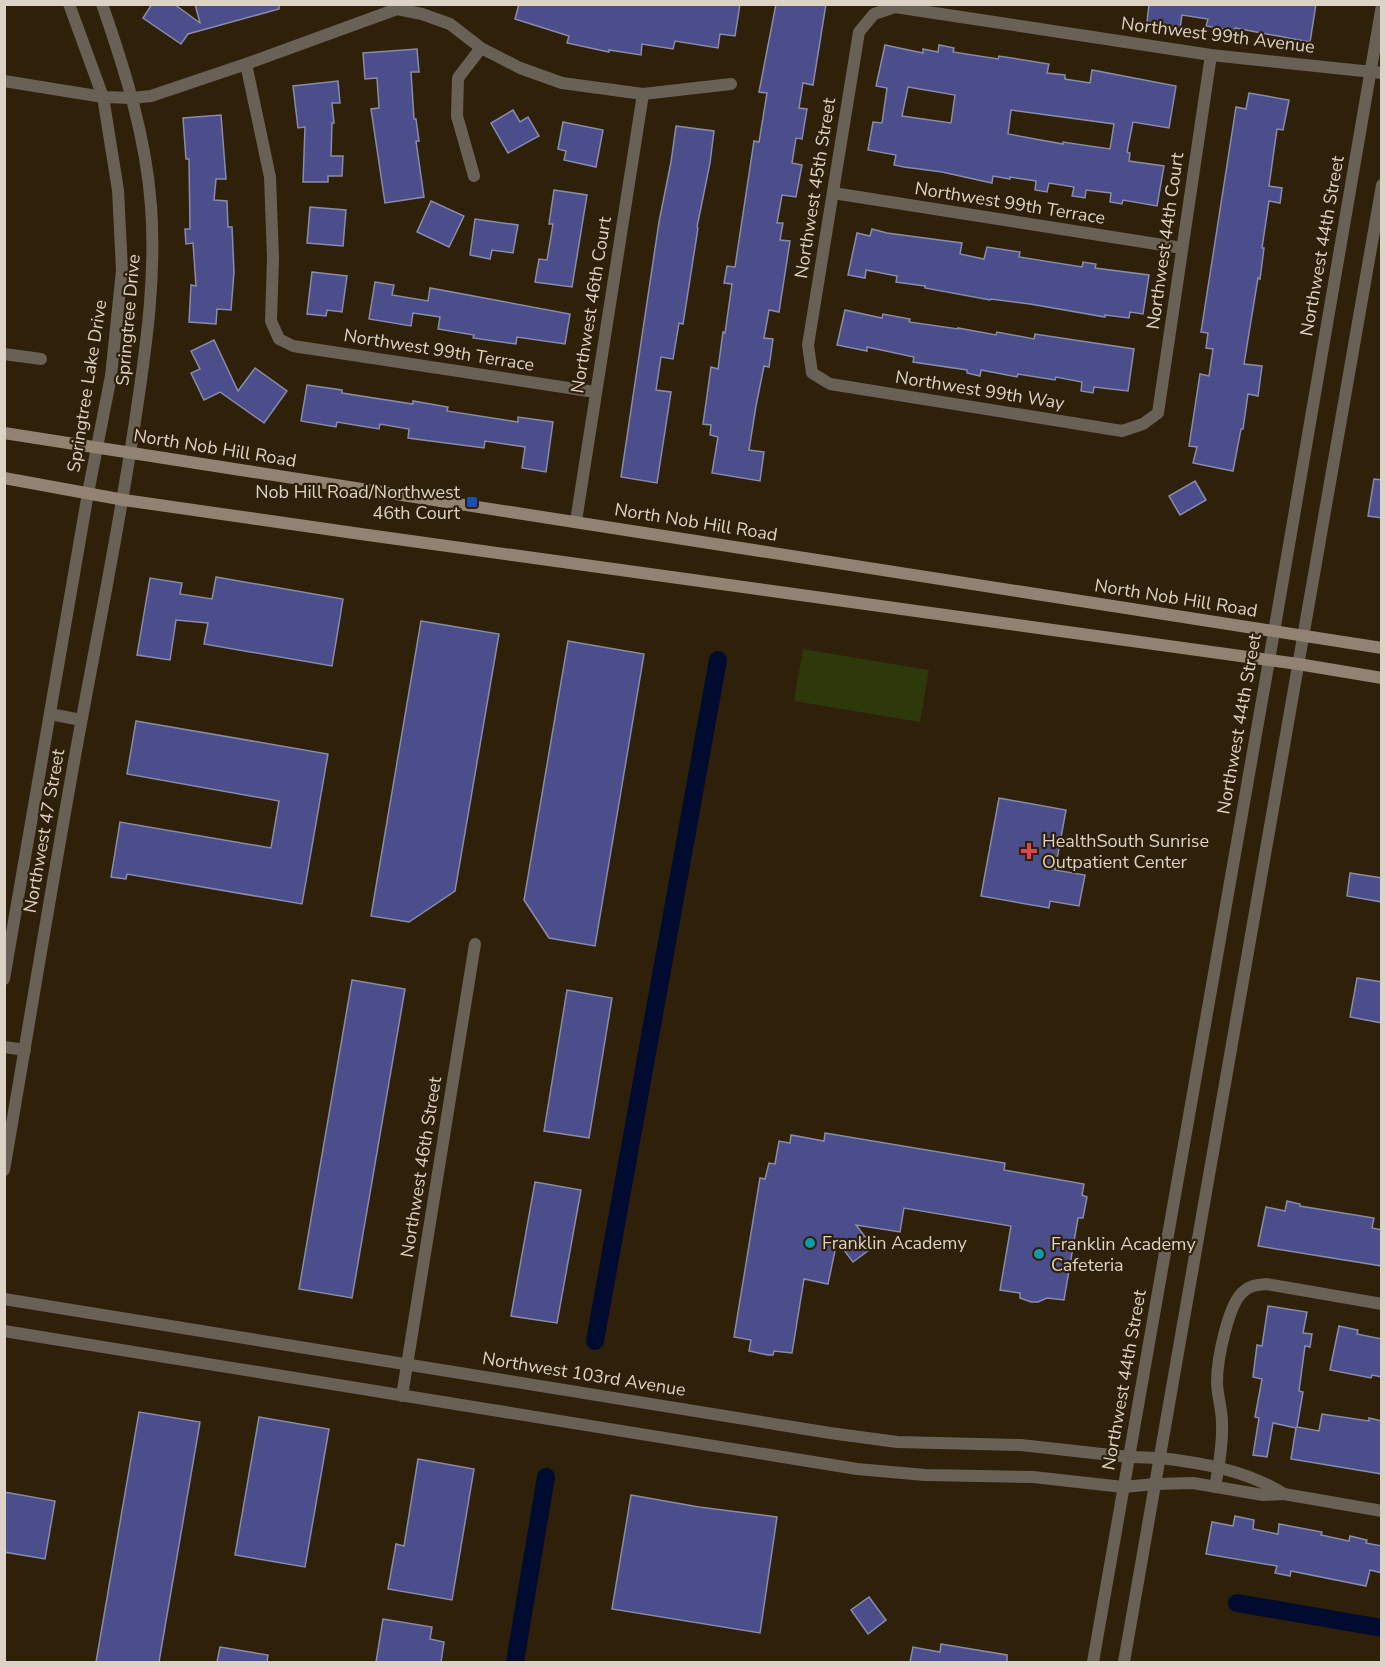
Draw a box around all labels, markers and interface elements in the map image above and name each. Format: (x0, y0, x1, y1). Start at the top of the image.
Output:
street label: Northwest 99th Avenue (1120, 11, 1316, 59)
street label: Northwest 45th Street (789, 95, 841, 280)
street label: Northwest 44th Court (1141, 150, 1189, 331)
street label: Northwest 44th Street (1294, 153, 1350, 338)
street label: Northwest 99th Terrace (913, 176, 1107, 230)
street label: Northwest 46th Court (565, 214, 617, 395)
street label: Springtree Drive (110, 253, 146, 387)
street label: Springtree Lake Drive (62, 298, 112, 474)
street label: Northwest 99th Terrace (342, 323, 536, 377)
street label: Northwest 99th Way (894, 365, 1067, 415)
street label: North Nob Hill Road (132, 423, 298, 473)
place label: Nob Hill Road/Northwest 46th Court (255, 480, 461, 525)
marker: Nob Hill Road/Northwest 46th Court (465, 495, 479, 509)
street label: North Nob Hill Road (613, 497, 779, 547)
street label: North Nob Hill Road (1093, 573, 1259, 623)
street label: Northwest 44th Street (1211, 631, 1267, 816)
street label: Northwest 47 Street (18, 746, 70, 915)
place label: HealthSouth Sunrise Outpatient Center (1042, 829, 1209, 874)
marker: HealthSouth Sunrise Outpatient Center (1020, 842, 1038, 860)
street label: Northwest 46th Street (395, 1074, 447, 1259)
place label: Franklin Academy (822, 1231, 967, 1255)
place label: Franklin Academy Cafeteria (1051, 1232, 1196, 1277)
marker: Franklin Academy (803, 1236, 817, 1250)
marker: Franklin Academy Cafeteria (1032, 1247, 1046, 1261)
street label: Northwest 44th Street (1096, 1287, 1152, 1472)
street label: Northwest 103rd Avenue (480, 1346, 688, 1402)

